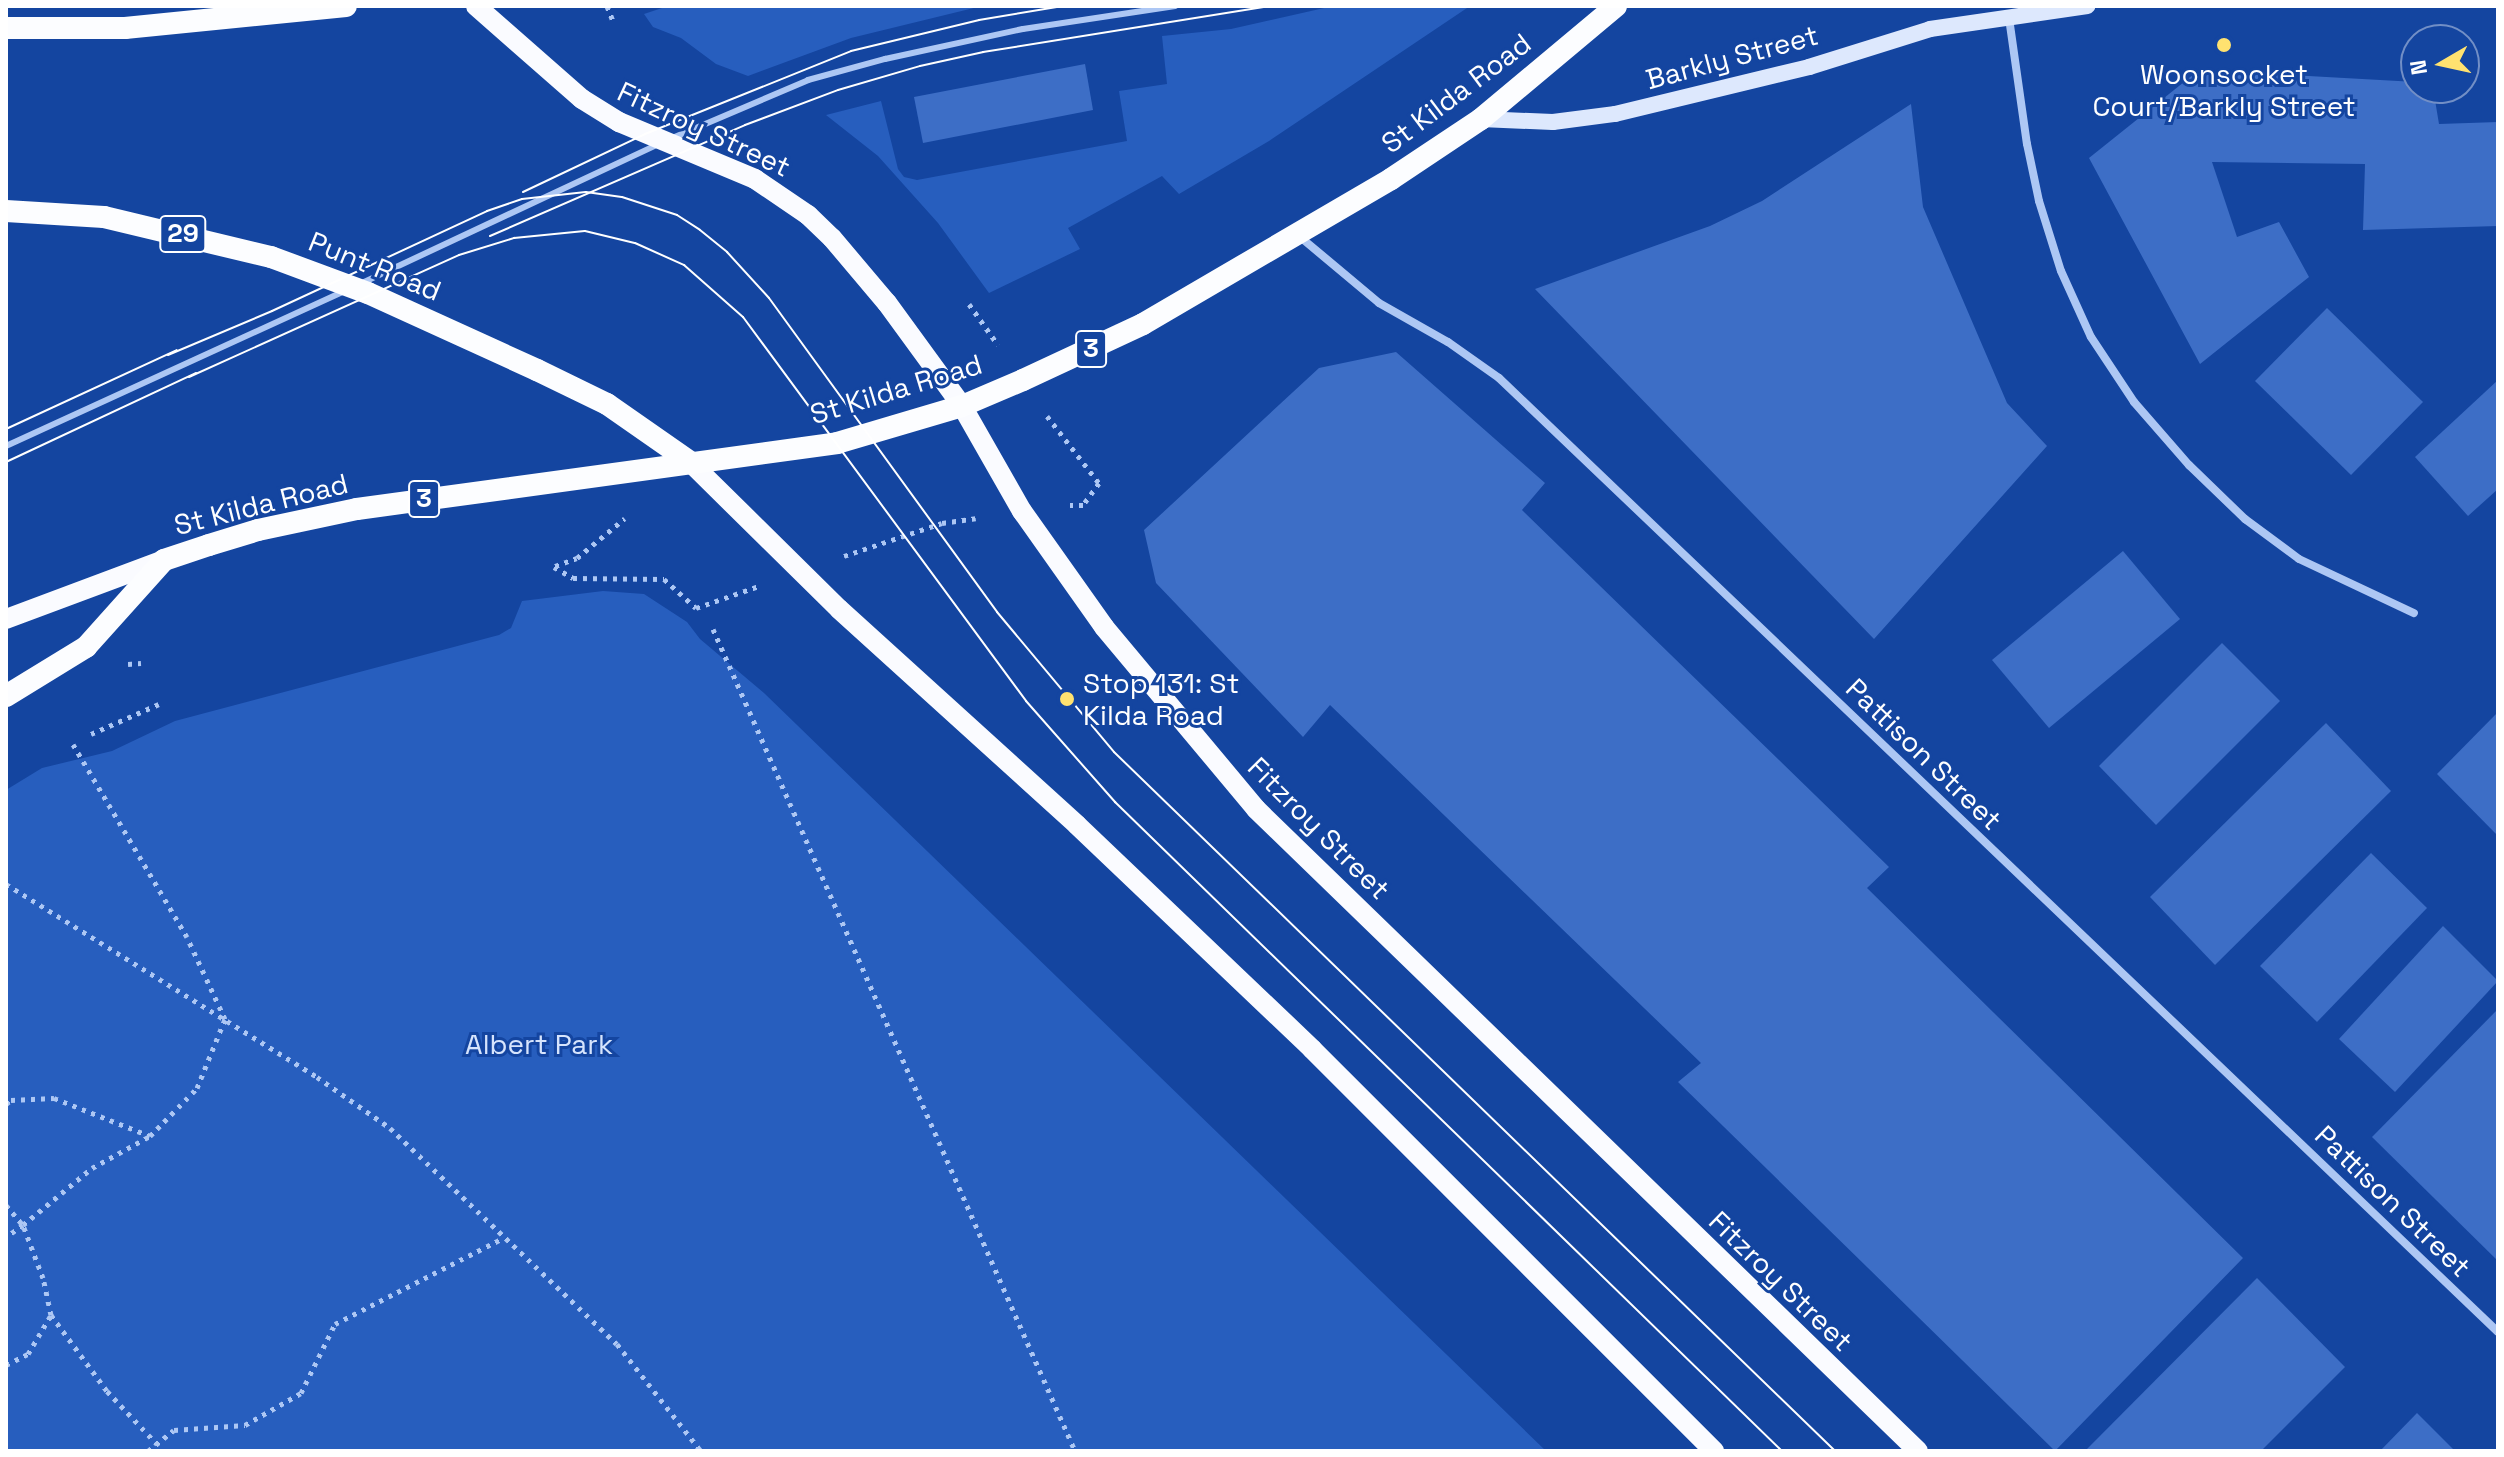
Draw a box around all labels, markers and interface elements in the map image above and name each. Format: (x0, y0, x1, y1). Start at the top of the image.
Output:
street label: Barkly Street (1642, 18, 1822, 96)
north arrow (2400, 24, 2480, 104)
street label: St Kilda Road (1375, 26, 1537, 160)
marker: Woonsocket Court/Barkly Street (2215, 36, 2233, 54)
place label: Woonsocket Court/Barkly Street (2092, 57, 2356, 123)
text: N (2403, 58, 2433, 77)
street label: Fitzroy Street (612, 74, 796, 184)
road number: 29 (159, 212, 207, 256)
street label: Punt Road (304, 224, 446, 308)
road number: 3 (1075, 327, 1107, 371)
street label: St Kilda Road (806, 347, 986, 431)
street label: St Kilda Road (171, 466, 351, 542)
road number: 3 (408, 477, 440, 521)
place label: Stop 131: St Kilda Road (1083, 666, 1239, 732)
street label: Pattison Street (1839, 671, 2009, 837)
marker: Stop 131: St Kilda Road (1058, 690, 1076, 708)
street label: Fitzroy Street (1241, 750, 1397, 906)
park label: Albert Park (465, 1027, 613, 1061)
street label: Pattison Street (2308, 1118, 2478, 1284)
street label: Fitzroy Street (1702, 1204, 1860, 1358)

